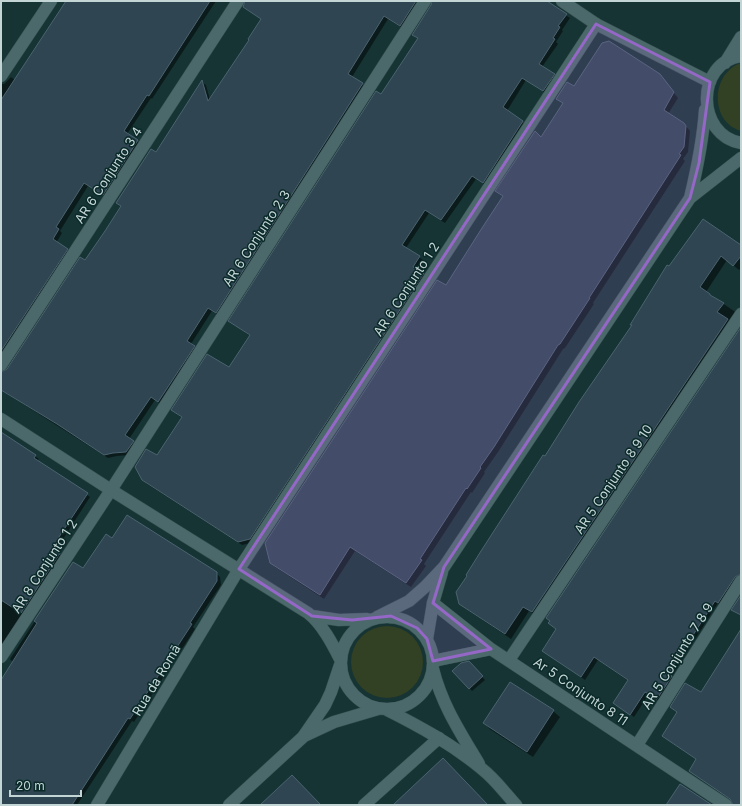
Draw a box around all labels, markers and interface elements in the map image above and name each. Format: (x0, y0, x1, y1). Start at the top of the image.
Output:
street label: AR 6 Conjunto 3 4 (71, 124, 145, 226)
street label: AR 6 Conjunto 2 3 (219, 187, 293, 289)
street label: AR 6 Conjunto 1 2 (370, 239, 442, 339)
street label: AR 5 Conjunto 8 9 10 (570, 421, 656, 537)
street label: AR 8 Conjunto 1 2 (8, 516, 80, 616)
street label: AR 5 Conjunto 7 8 9 (638, 600, 716, 712)
street label: Rua da Romã (128, 641, 184, 719)
street label: Ar 5 Conjunto 8 11 (531, 653, 631, 729)
scale bar (10, 772, 81, 798)
text: 20 m (16, 778, 45, 793)

